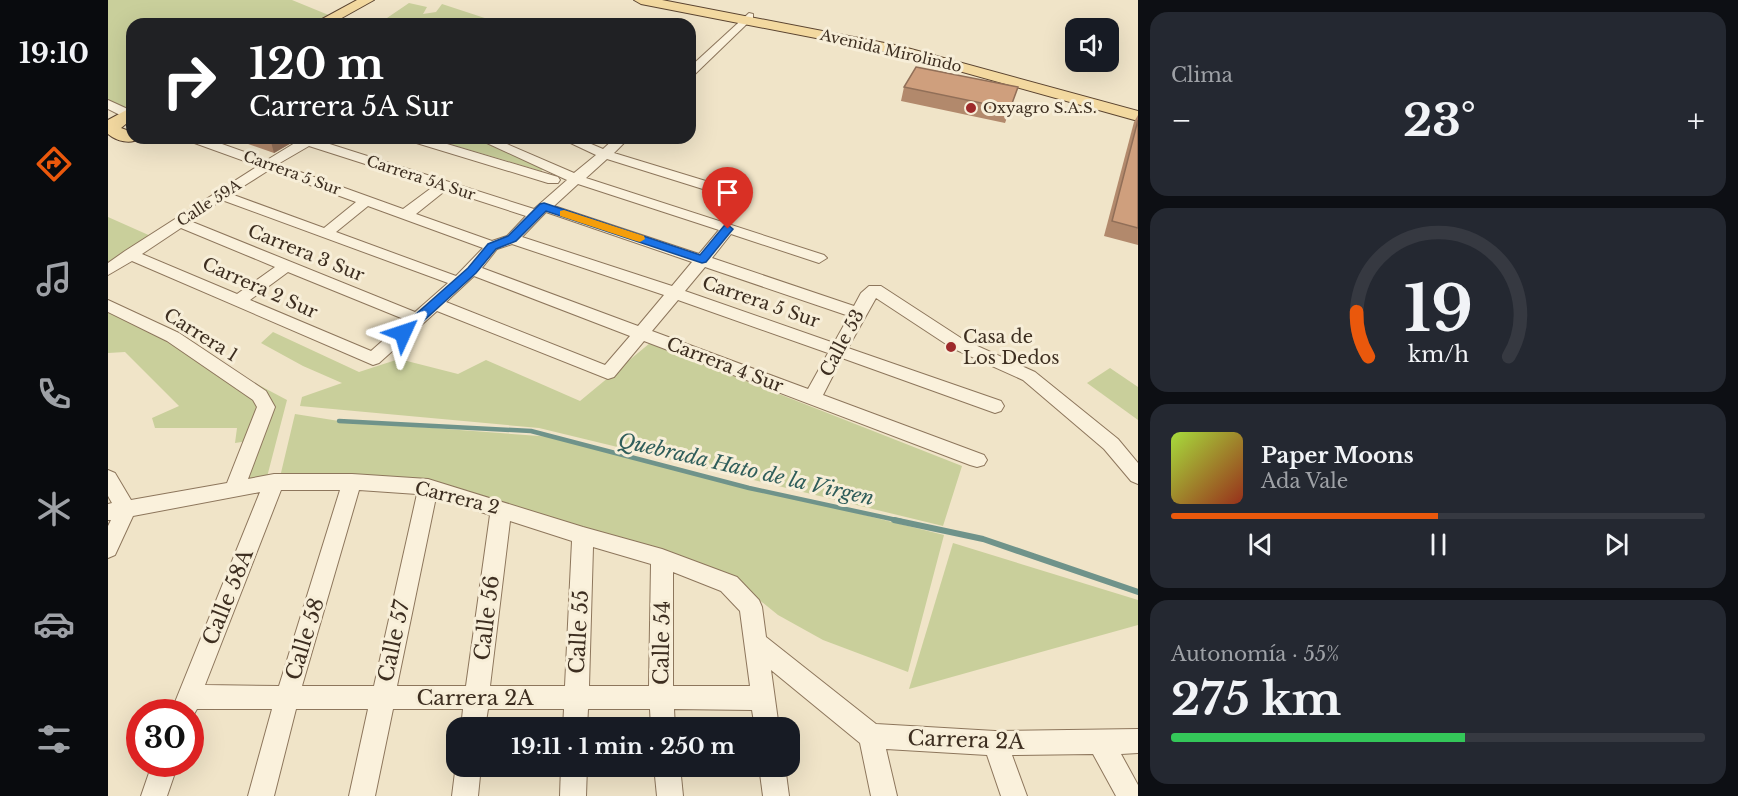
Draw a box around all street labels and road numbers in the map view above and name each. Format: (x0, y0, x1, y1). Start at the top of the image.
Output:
street label: Avenida Mirolindo (818, 25, 964, 76)
street label: Carrera 5 Sur (241, 146, 344, 199)
street label: Carrera 5A Sur (364, 151, 479, 204)
street label: Calle 59A (173, 175, 245, 230)
street label: Carrera 3 Sur (245, 220, 368, 287)
street label: Carrera 2 Sur (199, 253, 321, 323)
street label: Carrera 5 Sur (699, 272, 823, 333)
street label: Carrera 1 (160, 304, 242, 366)
street label: Calle 53 (815, 306, 869, 380)
street label: Carrera 4 Sur (664, 333, 787, 397)
street label: Carrera 2 (412, 477, 502, 519)
street label: Calle 58A (197, 545, 259, 649)
street label: Calle 56 (469, 574, 505, 662)
street label: Calle 55 (564, 589, 594, 675)
street label: Calle 58 (280, 595, 330, 683)
street label: Calle 57 (373, 597, 415, 684)
street label: Calle 54 (648, 601, 676, 685)
street label: Carrera 2A (417, 685, 534, 711)
street label: Carrera 2A (907, 725, 1026, 755)

